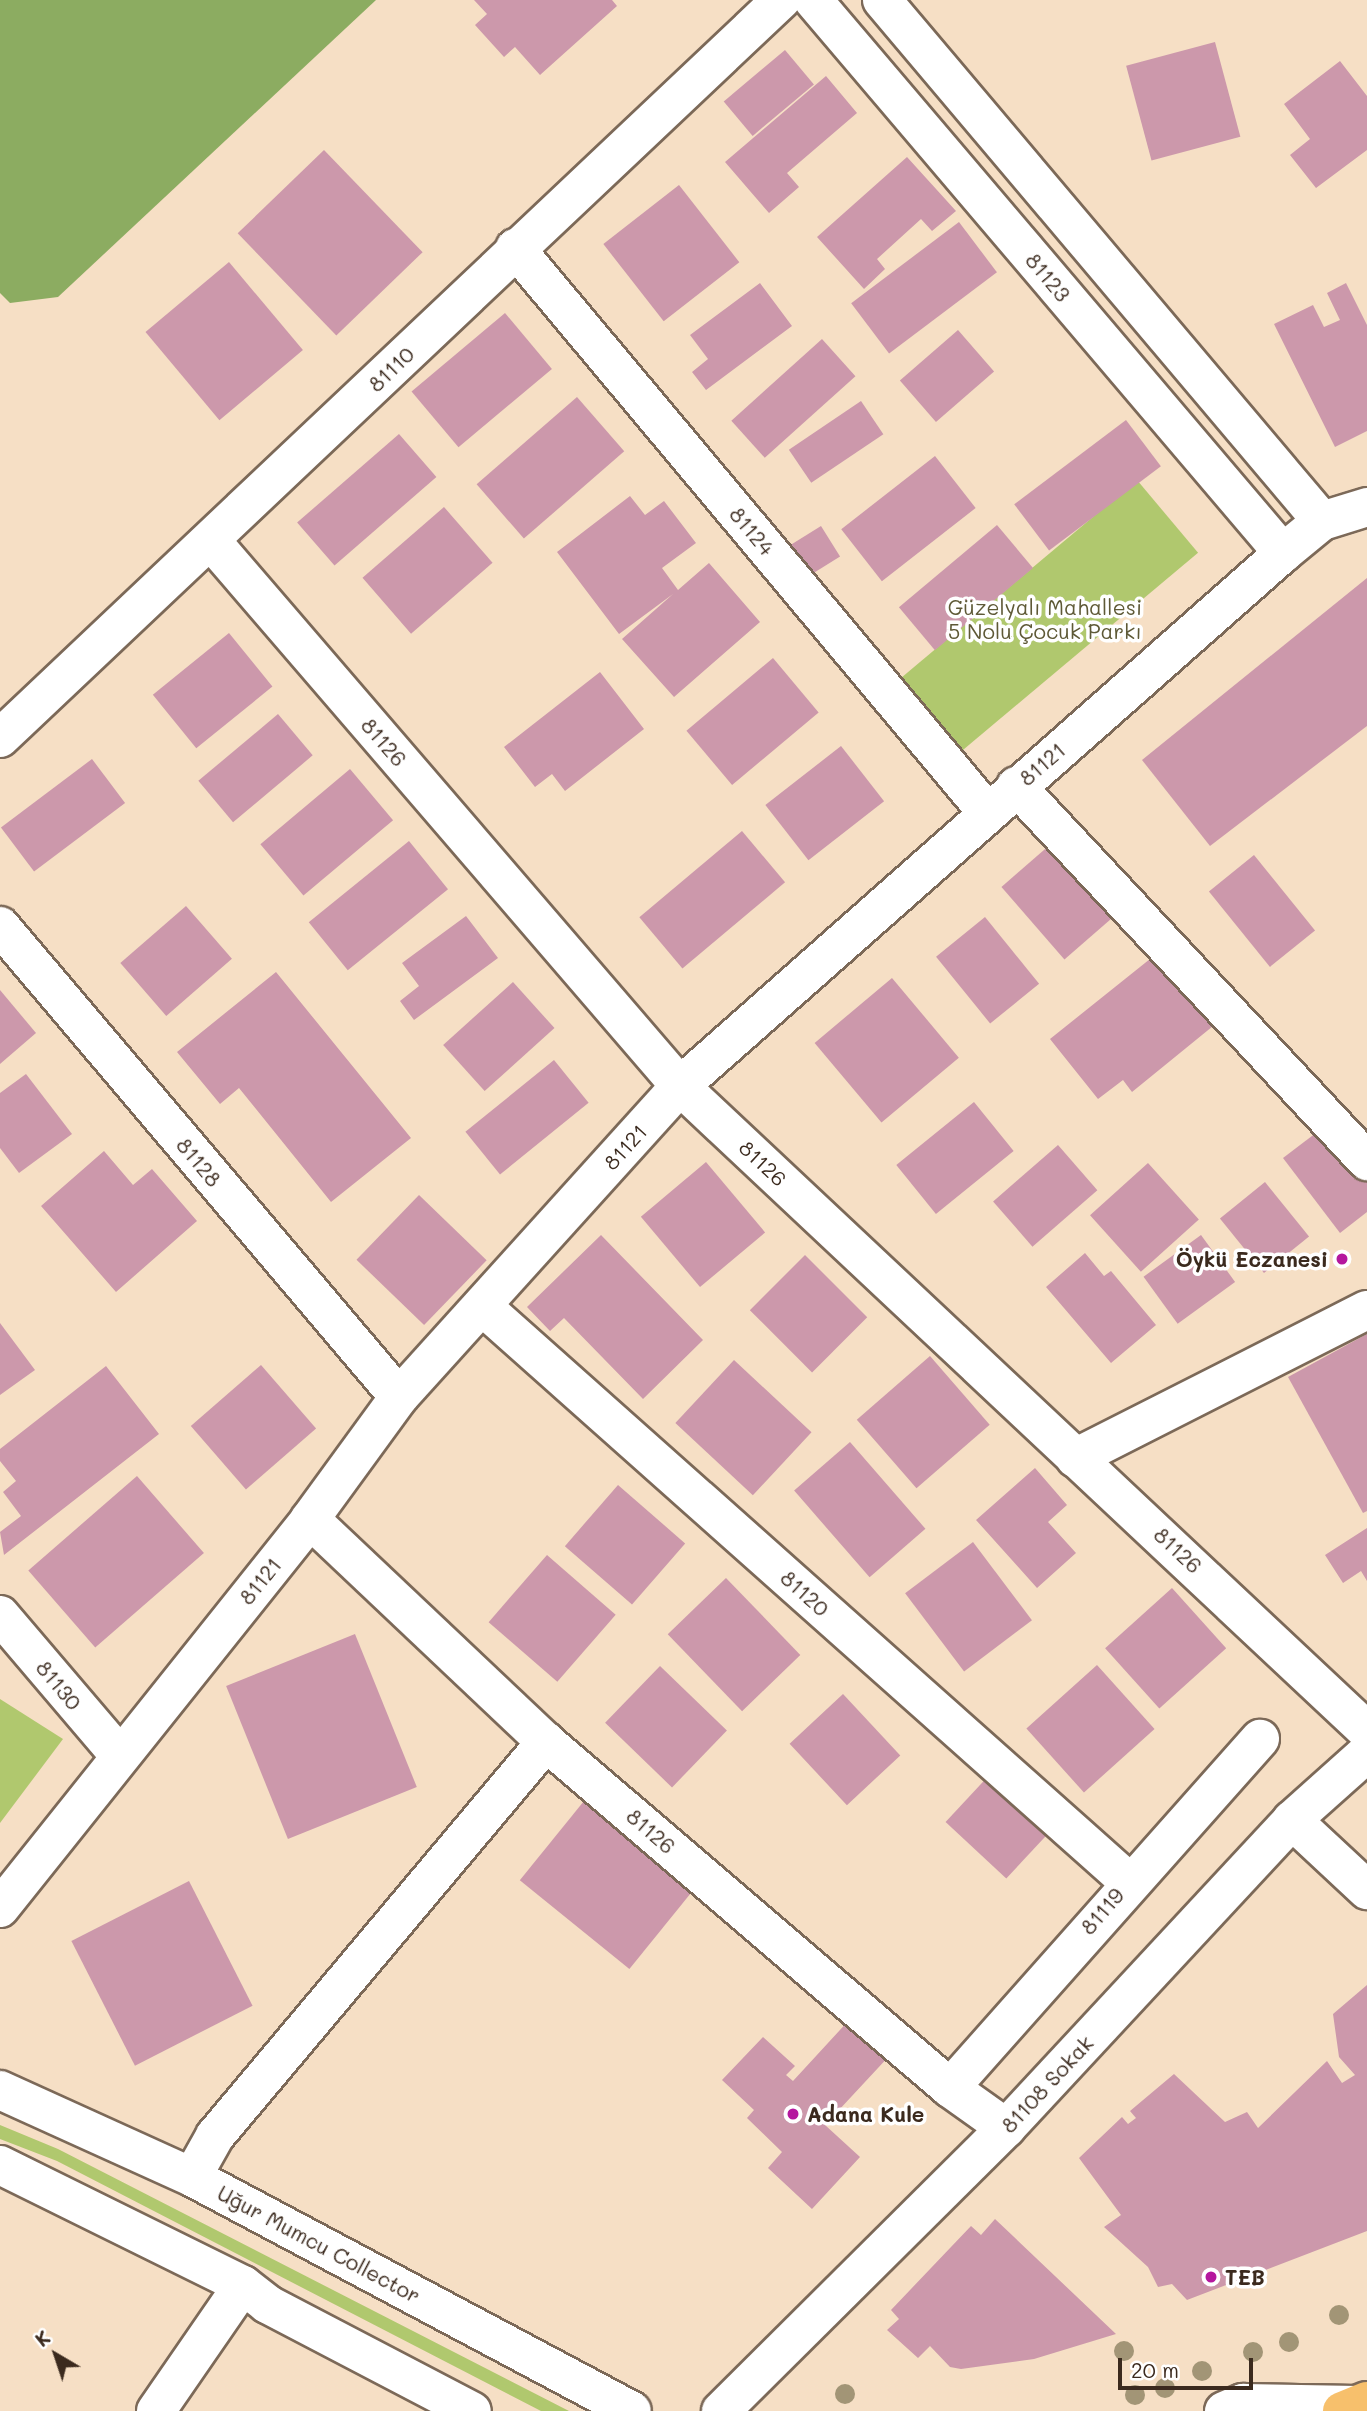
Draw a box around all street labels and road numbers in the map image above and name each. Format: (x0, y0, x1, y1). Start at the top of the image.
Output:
street label: 81123 (1021, 248, 1075, 306)
street label: 81110 (363, 341, 419, 397)
street label: 81124 (725, 502, 779, 560)
street label: 81126 (356, 713, 412, 771)
street label: 81121 (1014, 737, 1070, 791)
street label: 81121 (598, 1119, 652, 1175)
street label: 81128 (171, 1132, 227, 1192)
street label: 81126 (734, 1135, 792, 1191)
street label: 81126 (1149, 1522, 1207, 1578)
street label: 81121 (234, 1553, 286, 1609)
street label: 81120 (776, 1565, 834, 1621)
street label: 81130 (31, 1655, 87, 1715)
street label: 81126 (622, 1803, 680, 1859)
street label: 81119 (1075, 1883, 1129, 1939)
street label: 81108 Sokak (996, 2030, 1098, 2138)
street label: Uğur Mumcu Collector (213, 2180, 425, 2308)

